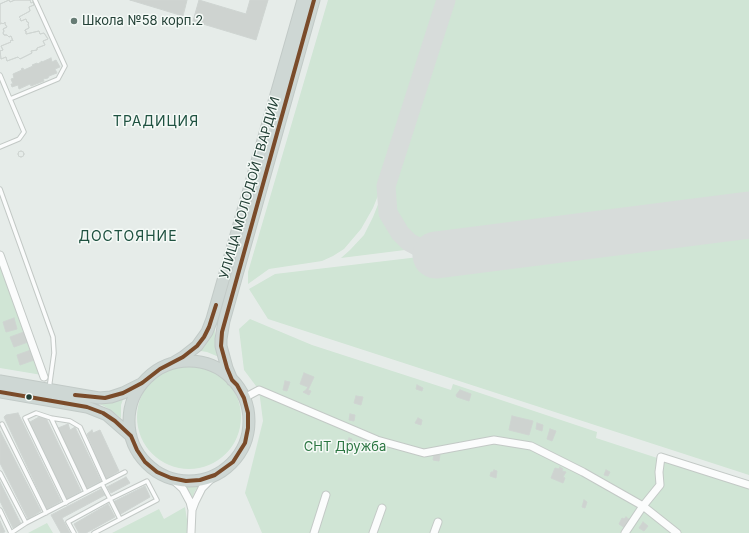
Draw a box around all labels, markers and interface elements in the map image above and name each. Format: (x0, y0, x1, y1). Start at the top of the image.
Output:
place label: Школа №58 корп.2 (82, 13, 203, 29)
marker: Школа №58 корп.2 (69, 16, 79, 26)
street label: УЛИЦА МОЛОДОЙ ГВАРДИИ (217, 95, 283, 281)
district label: ТРАДИЦИЯ (113, 114, 199, 130)
district label: ДОСТОЯНИЕ (78, 229, 178, 245)
unlabelled marker (24, 392, 34, 402)
park label: СНТ Дружба (304, 439, 386, 455)

